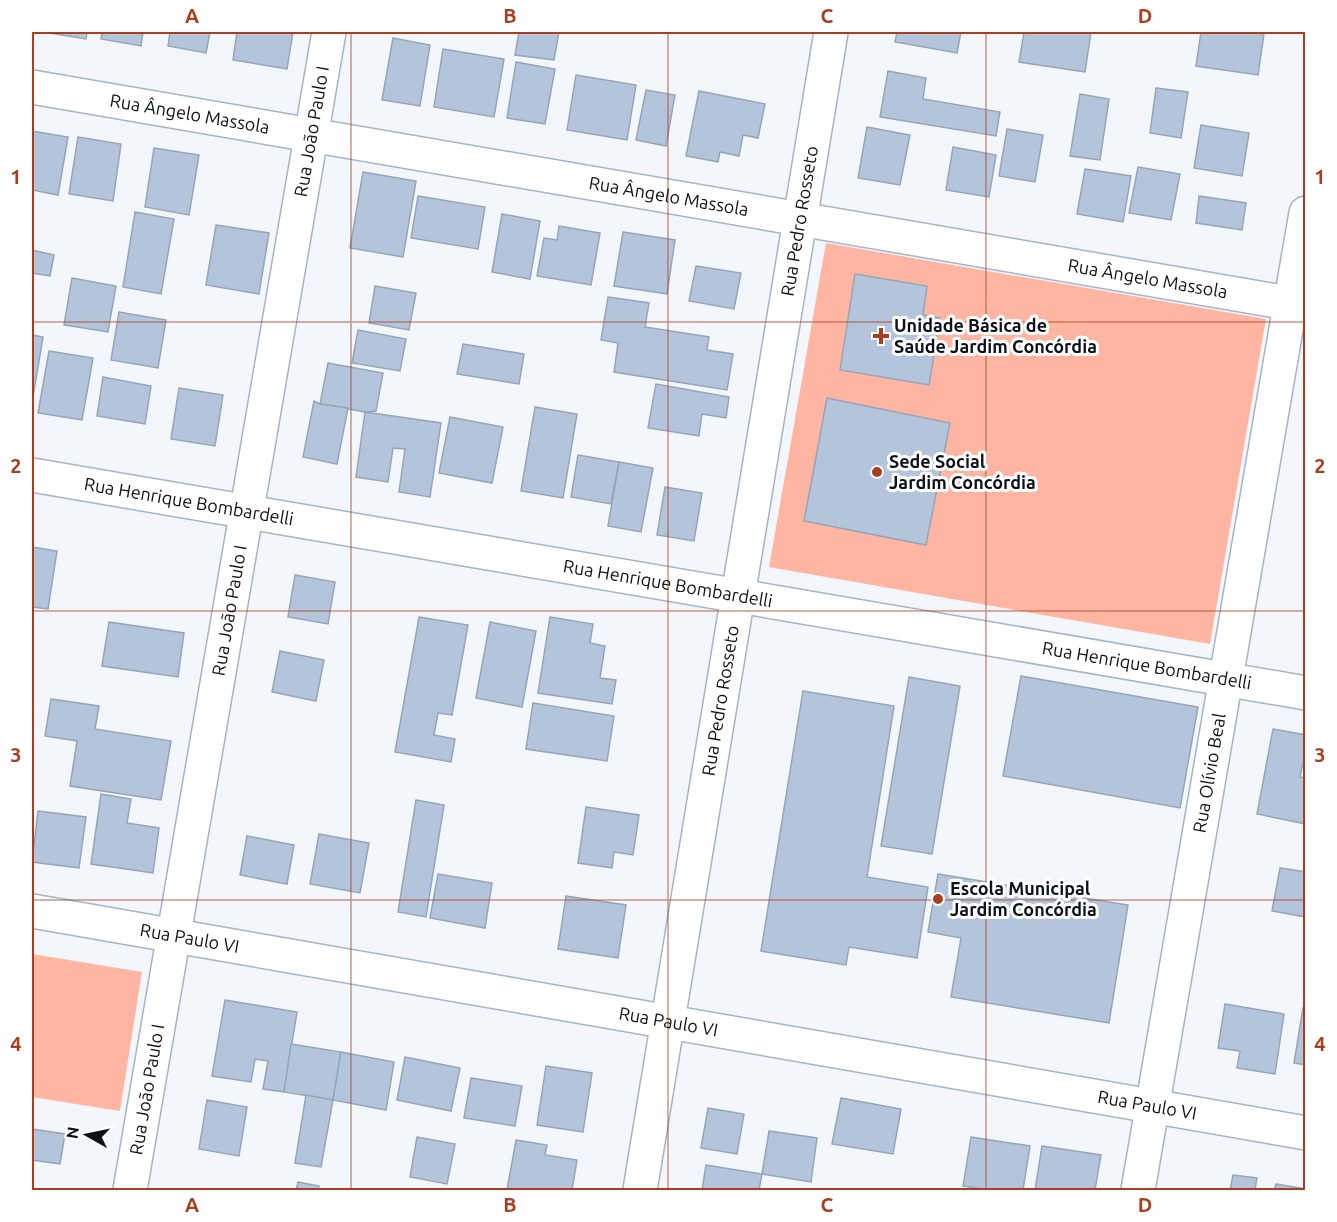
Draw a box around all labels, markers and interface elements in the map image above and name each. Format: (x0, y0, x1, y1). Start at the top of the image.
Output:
text: A (185, 4, 199, 27)
text: B (503, 4, 517, 27)
text: C (821, 4, 834, 27)
text: D (1138, 4, 1152, 27)
street label: Rua João Paulo I (290, 64, 332, 198)
street label: Rua Ângelo Massola (109, 90, 271, 137)
street label: Rua Pedro Rosseto (777, 144, 821, 298)
text: 1 (10, 165, 22, 188)
text: 1 (1314, 165, 1326, 188)
street label: Rua Ângelo Massola (587, 172, 750, 219)
street label: Rua Ângelo Massola (1066, 254, 1229, 301)
place label: Unidade Básica de Saúde Jardim Concórdia (894, 315, 1097, 356)
marker: Unidade Básica de Saúde Jardim Concórdia (872, 327, 890, 345)
place label: Sede Social Jardim Concórdia (889, 451, 1036, 492)
text: 2 (10, 454, 22, 477)
text: 2 (1314, 454, 1326, 477)
marker: Sede Social Jardim Concórdia (870, 465, 884, 479)
street label: Rua Henrique Bombardelli (83, 473, 295, 529)
street label: Rua João Paulo I (208, 543, 250, 677)
street label: Rua Henrique Bombardelli (562, 555, 774, 611)
street label: Rua Pedro Rosseto (697, 624, 742, 777)
street label: Rua Henrique Bombardelli (1041, 637, 1253, 693)
street label: Rua Olívio Beal (1189, 711, 1229, 834)
text: 3 (10, 743, 22, 766)
text: 3 (1314, 743, 1326, 766)
place label: Escola Municipal Jardim Concórdia (950, 878, 1097, 919)
marker: Escola Municipal Jardim Concórdia (931, 892, 945, 906)
street label: Rua Paulo VI (139, 919, 241, 956)
street label: Rua Paulo VI (617, 1002, 720, 1039)
street label: Rua João Paulo I (125, 1022, 167, 1156)
text: 4 (10, 1032, 22, 1055)
text: 4 (1314, 1032, 1326, 1055)
street label: Rua Paulo VI (1096, 1086, 1199, 1123)
north arrow (57, 1105, 117, 1165)
text: N (62, 1125, 82, 1140)
text: A (185, 1193, 199, 1216)
text: B (503, 1193, 517, 1216)
text: C (821, 1193, 834, 1216)
text: D (1138, 1193, 1152, 1216)

